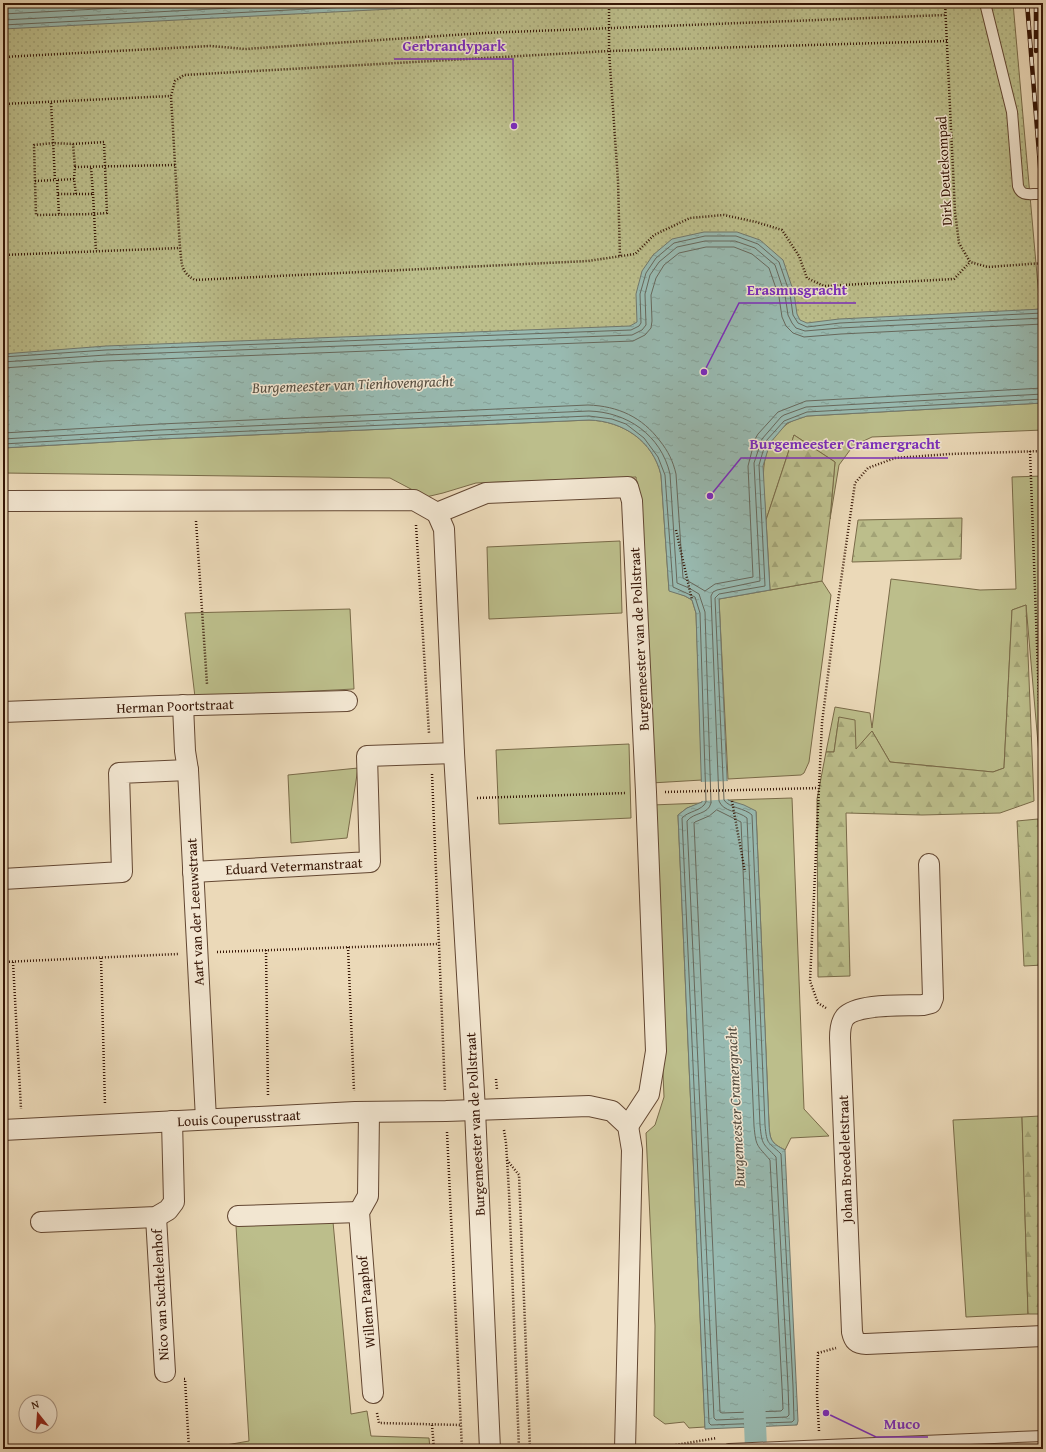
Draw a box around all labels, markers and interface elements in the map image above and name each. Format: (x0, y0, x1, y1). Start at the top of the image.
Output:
callout: Gerbrandypark (394, 32, 513, 59)
text: Gerbrandypark (403, 35, 506, 56)
street label: Dirk Deutekompad (931, 115, 957, 226)
callout: Erasmusgracht (739, 276, 856, 303)
text: Erasmusgracht (747, 279, 848, 300)
water label: Burgemeester van Tienhovengracht (251, 370, 455, 398)
callout: Burgemeester Cramergracht (741, 431, 948, 458)
text: Burgemeester Cramergracht (750, 433, 941, 454)
street label: Burgemeester van de Pollstraat (624, 547, 654, 731)
street label: Herman Poortstraat (116, 694, 234, 718)
street label: Aart van der Leeuwstraat (181, 838, 209, 986)
street label: Eduard Vetermanstraat (225, 852, 363, 880)
water label: Burgemeester Cramergracht (720, 1026, 750, 1189)
street label: Burgemeester van de Pollstraat (460, 1032, 490, 1216)
street label: Johan Broedeletstraat (833, 1095, 857, 1225)
street label: Louis Couperusstraat (177, 1105, 301, 1131)
street label: Nico van Suchtelenhof (146, 1227, 173, 1361)
street label: Willem Paaphof (352, 1254, 380, 1349)
north arrow (18, 1394, 58, 1434)
text: N (29, 1396, 42, 1413)
callout: Muco (876, 1410, 928, 1437)
text: Muco (884, 1413, 920, 1434)

